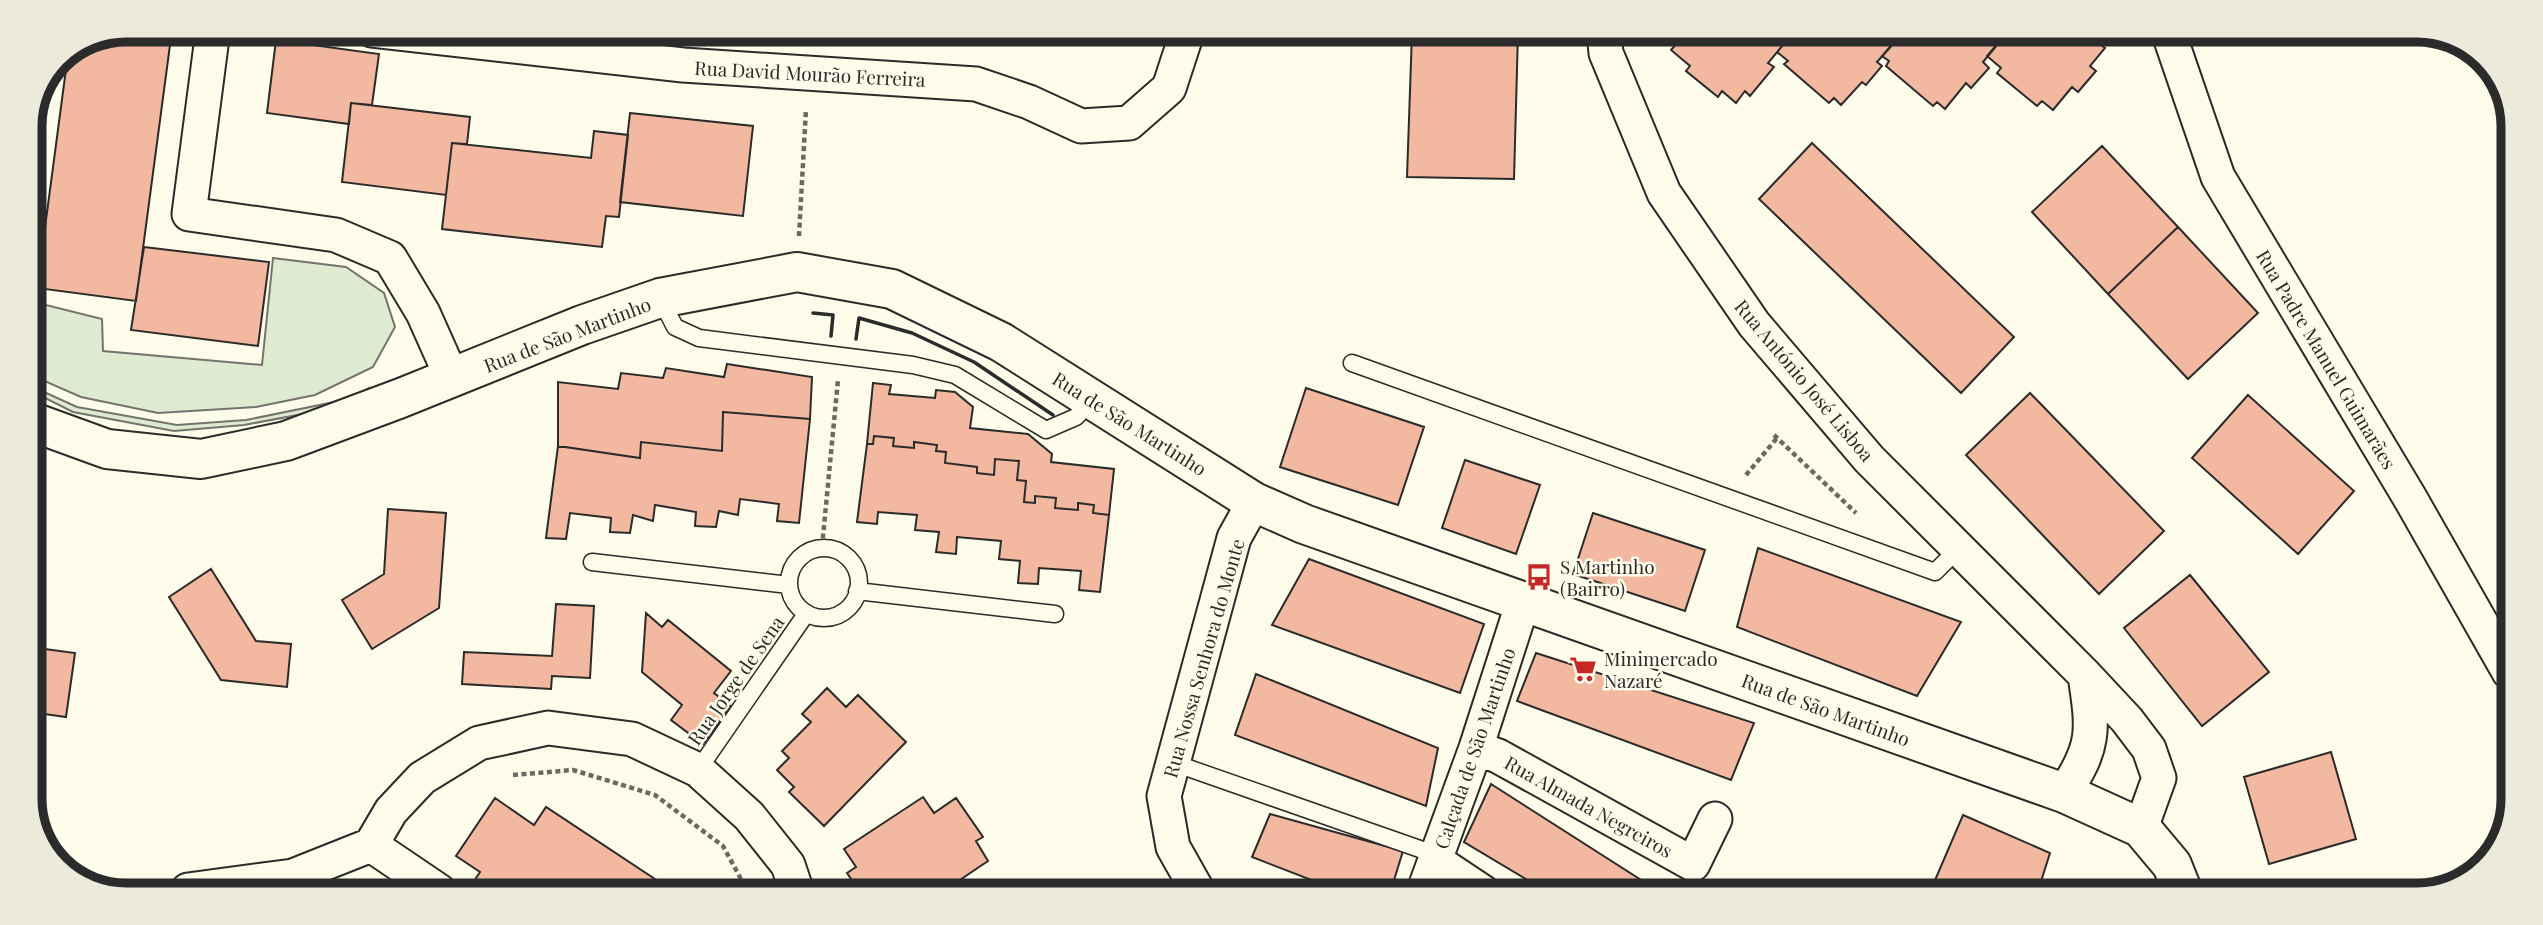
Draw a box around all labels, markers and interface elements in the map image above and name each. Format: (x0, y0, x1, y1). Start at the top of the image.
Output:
street label: Rua David Mourão Ferreira (694, 54, 927, 92)
street label: Rua Padre Manuel Guimarães (2251, 244, 2403, 474)
street label: Rua de São Martinho (480, 290, 654, 378)
street label: Rua António José Lisboa (1729, 293, 1881, 467)
street label: Rua de São Martinho (1048, 365, 1212, 481)
street label: Rua Nossa Senhora do Monte (1156, 535, 1250, 781)
place label: S Martinho (Bairro) (1560, 553, 1655, 601)
bus stop icon: S Martinho (Bairro) (1524, 562, 1554, 592)
street label: Rua Jorge de Sena (681, 610, 790, 750)
street label: Calçada de São Martinho (1427, 644, 1521, 852)
place label: Minimercado Nazaré (1604, 645, 1718, 693)
supermarket icon: Minimercado Nazaré (1568, 654, 1598, 684)
street label: Rua de São Martinho (1738, 666, 1914, 752)
street label: Rua Almada Negreiros (1500, 749, 1678, 863)

